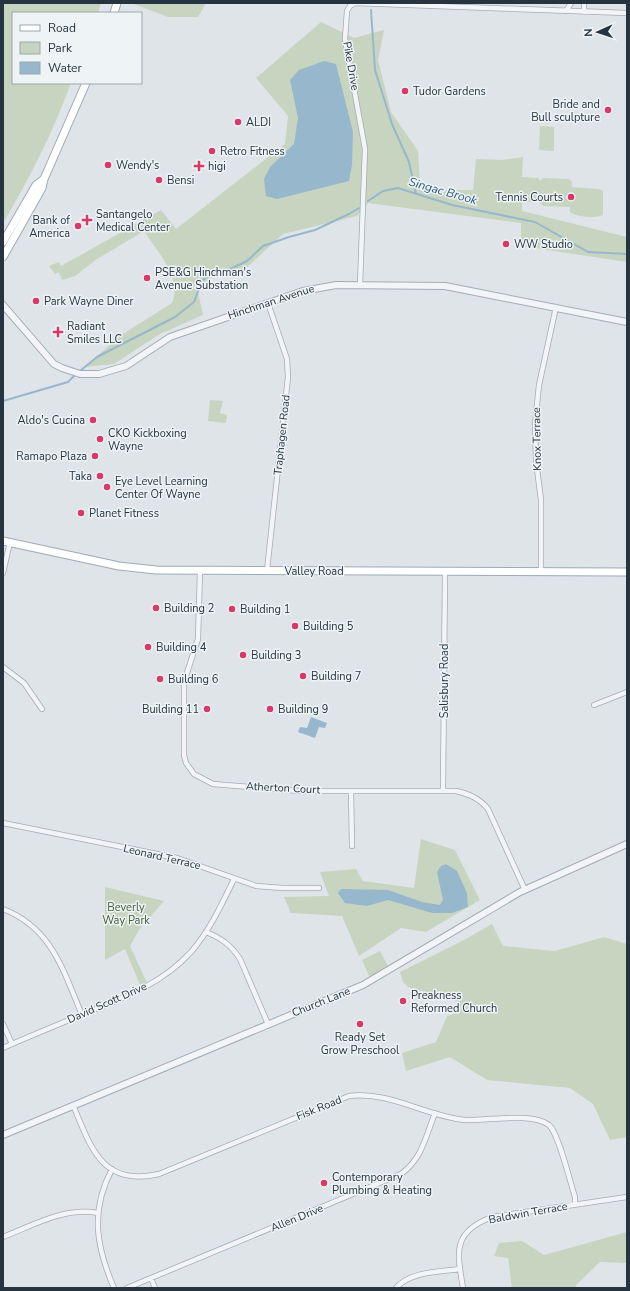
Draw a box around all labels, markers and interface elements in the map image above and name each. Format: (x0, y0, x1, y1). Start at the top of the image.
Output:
legend (12, 12, 142, 84)
north arrow (578, 12, 618, 52)
text: Road (48, 20, 76, 36)
text: N (581, 28, 596, 37)
text: Park (48, 40, 73, 56)
street label: Pike Drive (339, 40, 363, 92)
text: Water (48, 60, 82, 76)
place label: Tudor Gardens (413, 84, 486, 99)
marker: Tudor Gardens (400, 86, 410, 96)
place label: Bride and Bull sculpture (531, 97, 600, 125)
marker: Bride and Bull sculpture (603, 105, 613, 115)
place label: ALDI (246, 115, 271, 130)
marker: ALDI (233, 117, 243, 127)
place label: Retro Fitness (220, 144, 285, 159)
marker: Retro Fitness (207, 146, 217, 156)
place label: Wendy's (116, 158, 159, 173)
place label: higi (208, 159, 226, 174)
marker: Wendy's (103, 160, 113, 170)
marker: higi (193, 160, 205, 172)
place label: Bensi (167, 173, 194, 188)
water label: Singac Brook (407, 174, 480, 209)
marker: Bensi (154, 175, 164, 185)
place label: Tennis Courts (496, 190, 563, 205)
marker: Tennis Courts (566, 192, 576, 202)
place label: Santangelo Medical Center (96, 207, 170, 235)
place label: Bank of America (29, 213, 70, 241)
marker: Santangelo Medical Center (81, 214, 93, 226)
marker: Bank of America (73, 221, 83, 231)
place label: WW Studio (514, 237, 573, 252)
marker: WW Studio (501, 239, 511, 249)
place label: PSE&G Hinchman's Avenue Substation (155, 265, 251, 293)
marker: PSE&G Hinchman's Avenue Substation (142, 273, 152, 283)
street label: Hinchman Avenue (226, 281, 316, 323)
place label: Park Wayne Diner (44, 294, 133, 309)
marker: Park Wayne Diner (31, 296, 41, 306)
place label: Radiant Smiles LLC (67, 319, 122, 347)
marker: Radiant Smiles LLC (52, 326, 64, 338)
street label: Traphagen Road (270, 394, 294, 476)
street label: Knox Terrace (529, 407, 545, 471)
place label: Aldo's Cucina (18, 413, 85, 428)
marker: Aldo's Cucina (88, 415, 98, 425)
place label: CKO Kickboxing Wayne (108, 426, 187, 454)
marker: CKO Kickboxing Wayne (95, 434, 105, 444)
place label: Ramapo Plaza (16, 449, 87, 464)
marker: Ramapo Plaza (90, 451, 100, 461)
place label: Taka (69, 469, 92, 484)
marker: Taka (95, 471, 105, 481)
place label: Eye Level Learning Center Of Wayne (115, 474, 208, 502)
marker: Eye Level Learning Center Of Wayne (102, 482, 112, 492)
place label: Planet Fitness (89, 506, 159, 521)
marker: Planet Fitness (76, 508, 86, 518)
street label: Valley Road (283, 564, 344, 579)
place label: Building 2 (164, 601, 214, 616)
place label: Building 1 (240, 602, 290, 617)
marker: Building 2 (151, 603, 161, 613)
marker: Building 1 (227, 604, 237, 614)
place label: Building 5 (303, 619, 354, 634)
marker: Building 5 (290, 621, 300, 631)
place label: Building 4 (156, 640, 207, 655)
marker: Building 4 (143, 642, 153, 652)
street label: Salisbury Road (437, 644, 452, 718)
place label: Building 3 (251, 648, 301, 663)
marker: Building 3 (238, 650, 248, 660)
place label: Building 7 (311, 669, 361, 684)
marker: Building 7 (298, 671, 308, 681)
place label: Building 6 (168, 672, 219, 687)
marker: Building 6 (155, 674, 165, 684)
place label: Building 11 (142, 702, 199, 717)
place label: Building 9 (278, 702, 328, 717)
marker: Building 11 (202, 704, 212, 714)
marker: Building 9 (265, 704, 275, 714)
street label: Atherton Court (245, 779, 321, 797)
street label: Leonard Terrace (122, 841, 202, 873)
park label: Beverly Way Park (102, 900, 150, 928)
street label: David Scott Drive (65, 979, 149, 1027)
street label: Church Lane (290, 983, 353, 1021)
place label: Preakness Reformed Church (411, 988, 497, 1016)
marker: Preakness Reformed Church (398, 996, 408, 1006)
marker: Ready Set Grow Preschool (355, 1019, 365, 1029)
place label: Ready Set Grow Preschool (321, 1030, 400, 1058)
street label: Fisk Road (294, 1092, 344, 1124)
place label: Contemporary Plumbing & Heating (332, 1170, 432, 1198)
marker: Contemporary Plumbing & Heating (319, 1178, 329, 1188)
street label: Baldwin Terrace (487, 1199, 569, 1227)
street label: Allen Drive (268, 1201, 326, 1235)

